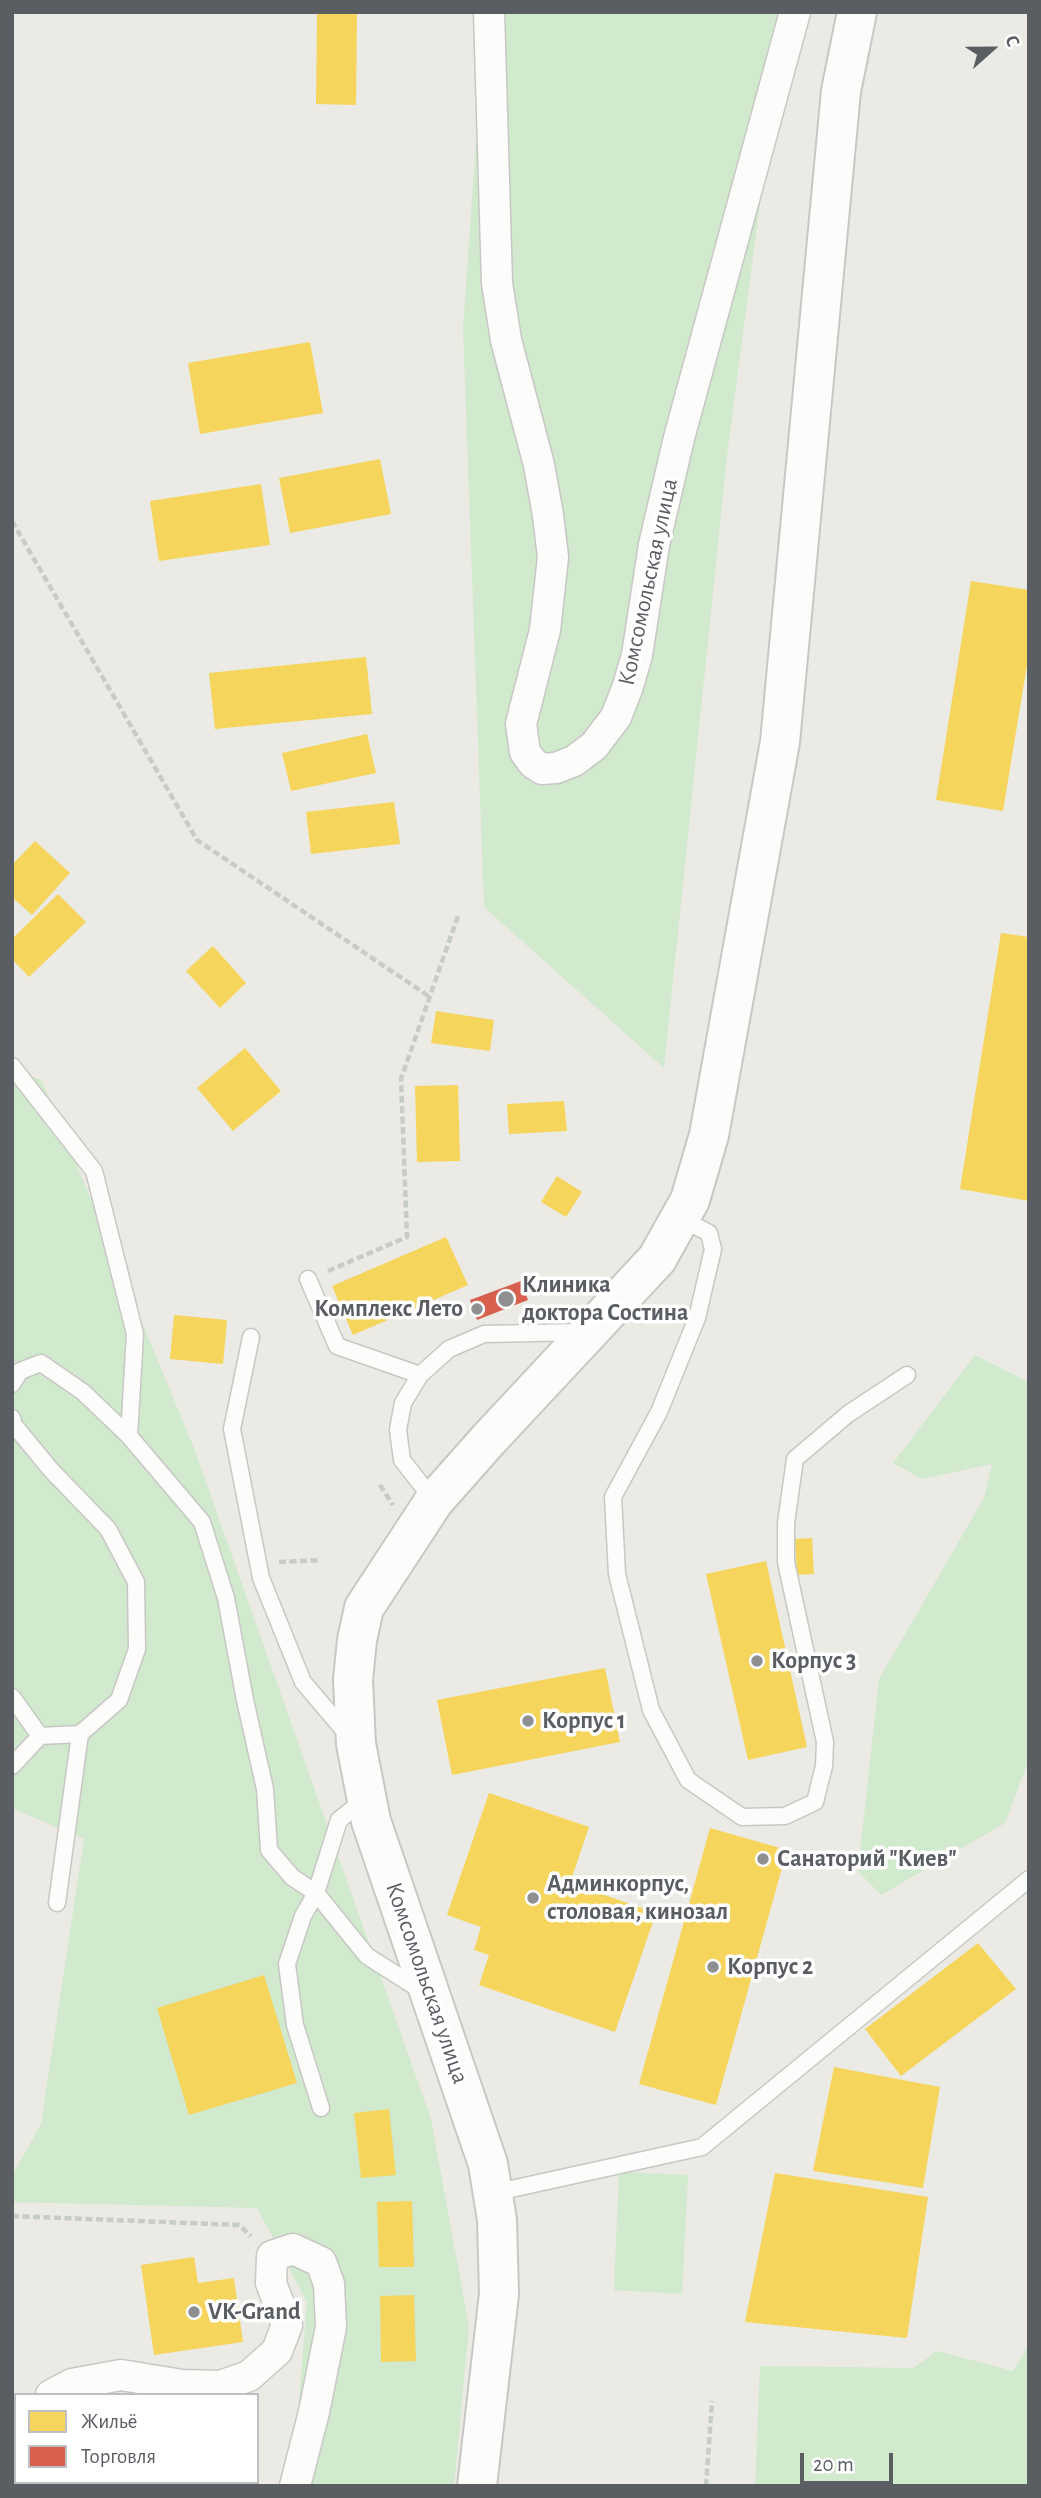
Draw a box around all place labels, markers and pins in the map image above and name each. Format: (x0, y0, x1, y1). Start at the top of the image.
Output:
place label: Клиника доктора Состина (522, 1271, 688, 1327)
marker: Клиника доктора Состина (496, 1289, 516, 1309)
place label: Комплекс Лето (314, 1295, 463, 1323)
marker: Комплекс Лето (469, 1301, 485, 1317)
place label: Корпус 3 (771, 1647, 856, 1675)
marker: Корпус 3 (749, 1653, 765, 1669)
place label: Корпус 1 (542, 1707, 626, 1735)
marker: Корпус 1 (520, 1713, 536, 1729)
place label: Санаторий "Киев" (777, 1845, 957, 1873)
marker: Санаторий "Киев" (755, 1851, 771, 1867)
place label: Админкорпус, столовая, кинозал (547, 1870, 728, 1926)
marker: Админкорпус, столовая, кинозал (525, 1890, 541, 1906)
place label: Корпус 2 (727, 1953, 813, 1981)
marker: Корпус 2 (705, 1959, 721, 1975)
place label: VK-Grand (208, 2298, 301, 2326)
marker: VK-Grand (186, 2304, 202, 2320)

